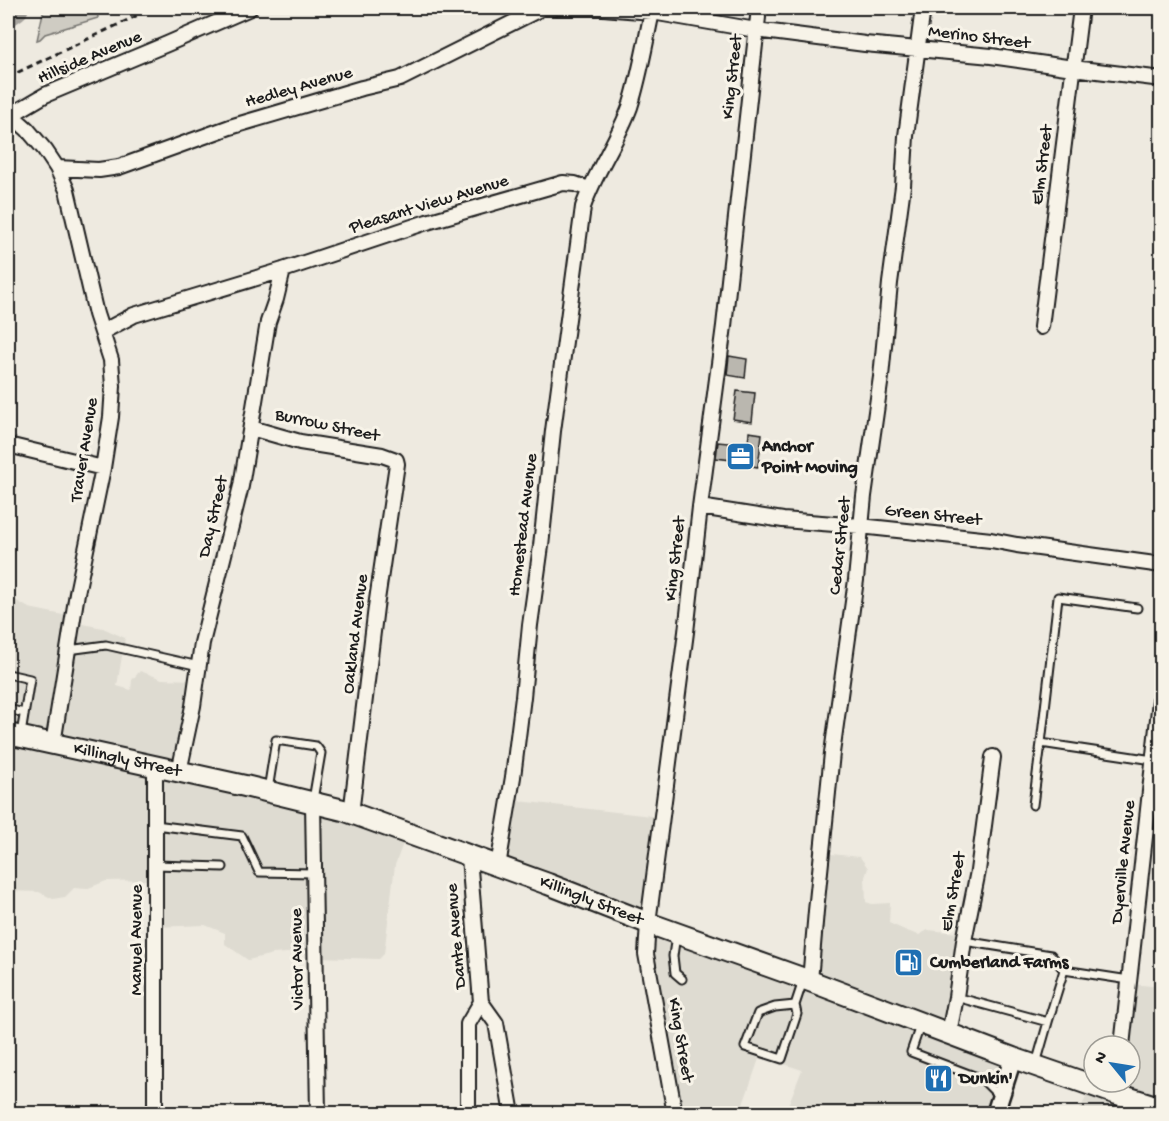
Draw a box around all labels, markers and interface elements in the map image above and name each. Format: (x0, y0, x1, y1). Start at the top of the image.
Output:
street label: Merino Street (927, 21, 1033, 55)
street label: Hillside Avenue (35, 26, 146, 89)
street label: King Street (718, 32, 748, 120)
street label: Hedley Avenue (243, 62, 356, 113)
street label: Elm Street (1028, 122, 1059, 206)
street label: Pleasant View Avenue (346, 171, 512, 240)
street label: Traver Avenue (66, 396, 104, 505)
street label: Burrow Street (272, 405, 383, 448)
place label: Anchor Point Moving (761, 437, 858, 479)
office icon: Anchor Point Moving (725, 441, 757, 473)
street label: Homestead Avenue (505, 452, 543, 598)
street label: Day Street (194, 473, 234, 561)
street label: Cedar Street (825, 494, 857, 596)
street label: Green Street (884, 500, 984, 532)
street label: King Street (661, 514, 691, 602)
street label: Oakland Avenue (338, 572, 374, 695)
street label: Killingly Street (71, 738, 185, 783)
street label: Dyerville Avenue (1107, 799, 1141, 926)
street label: Elm Street (937, 849, 972, 933)
street label: Killingly Street (537, 871, 648, 931)
street label: Dante Avenue (442, 882, 472, 990)
street label: Manuel Avenue (127, 884, 148, 996)
street label: Victor Avenue (287, 907, 309, 1011)
fuel station icon: Cumberland Farms (893, 947, 925, 979)
place label: Cumberland Farms (929, 953, 1070, 974)
street label: King Street (662, 996, 698, 1085)
north arrow (1082, 1034, 1142, 1094)
text: N (1091, 1049, 1113, 1068)
restaurant icon: Dunkin' (922, 1063, 954, 1095)
place label: Dunkin' (957, 1069, 1013, 1090)

